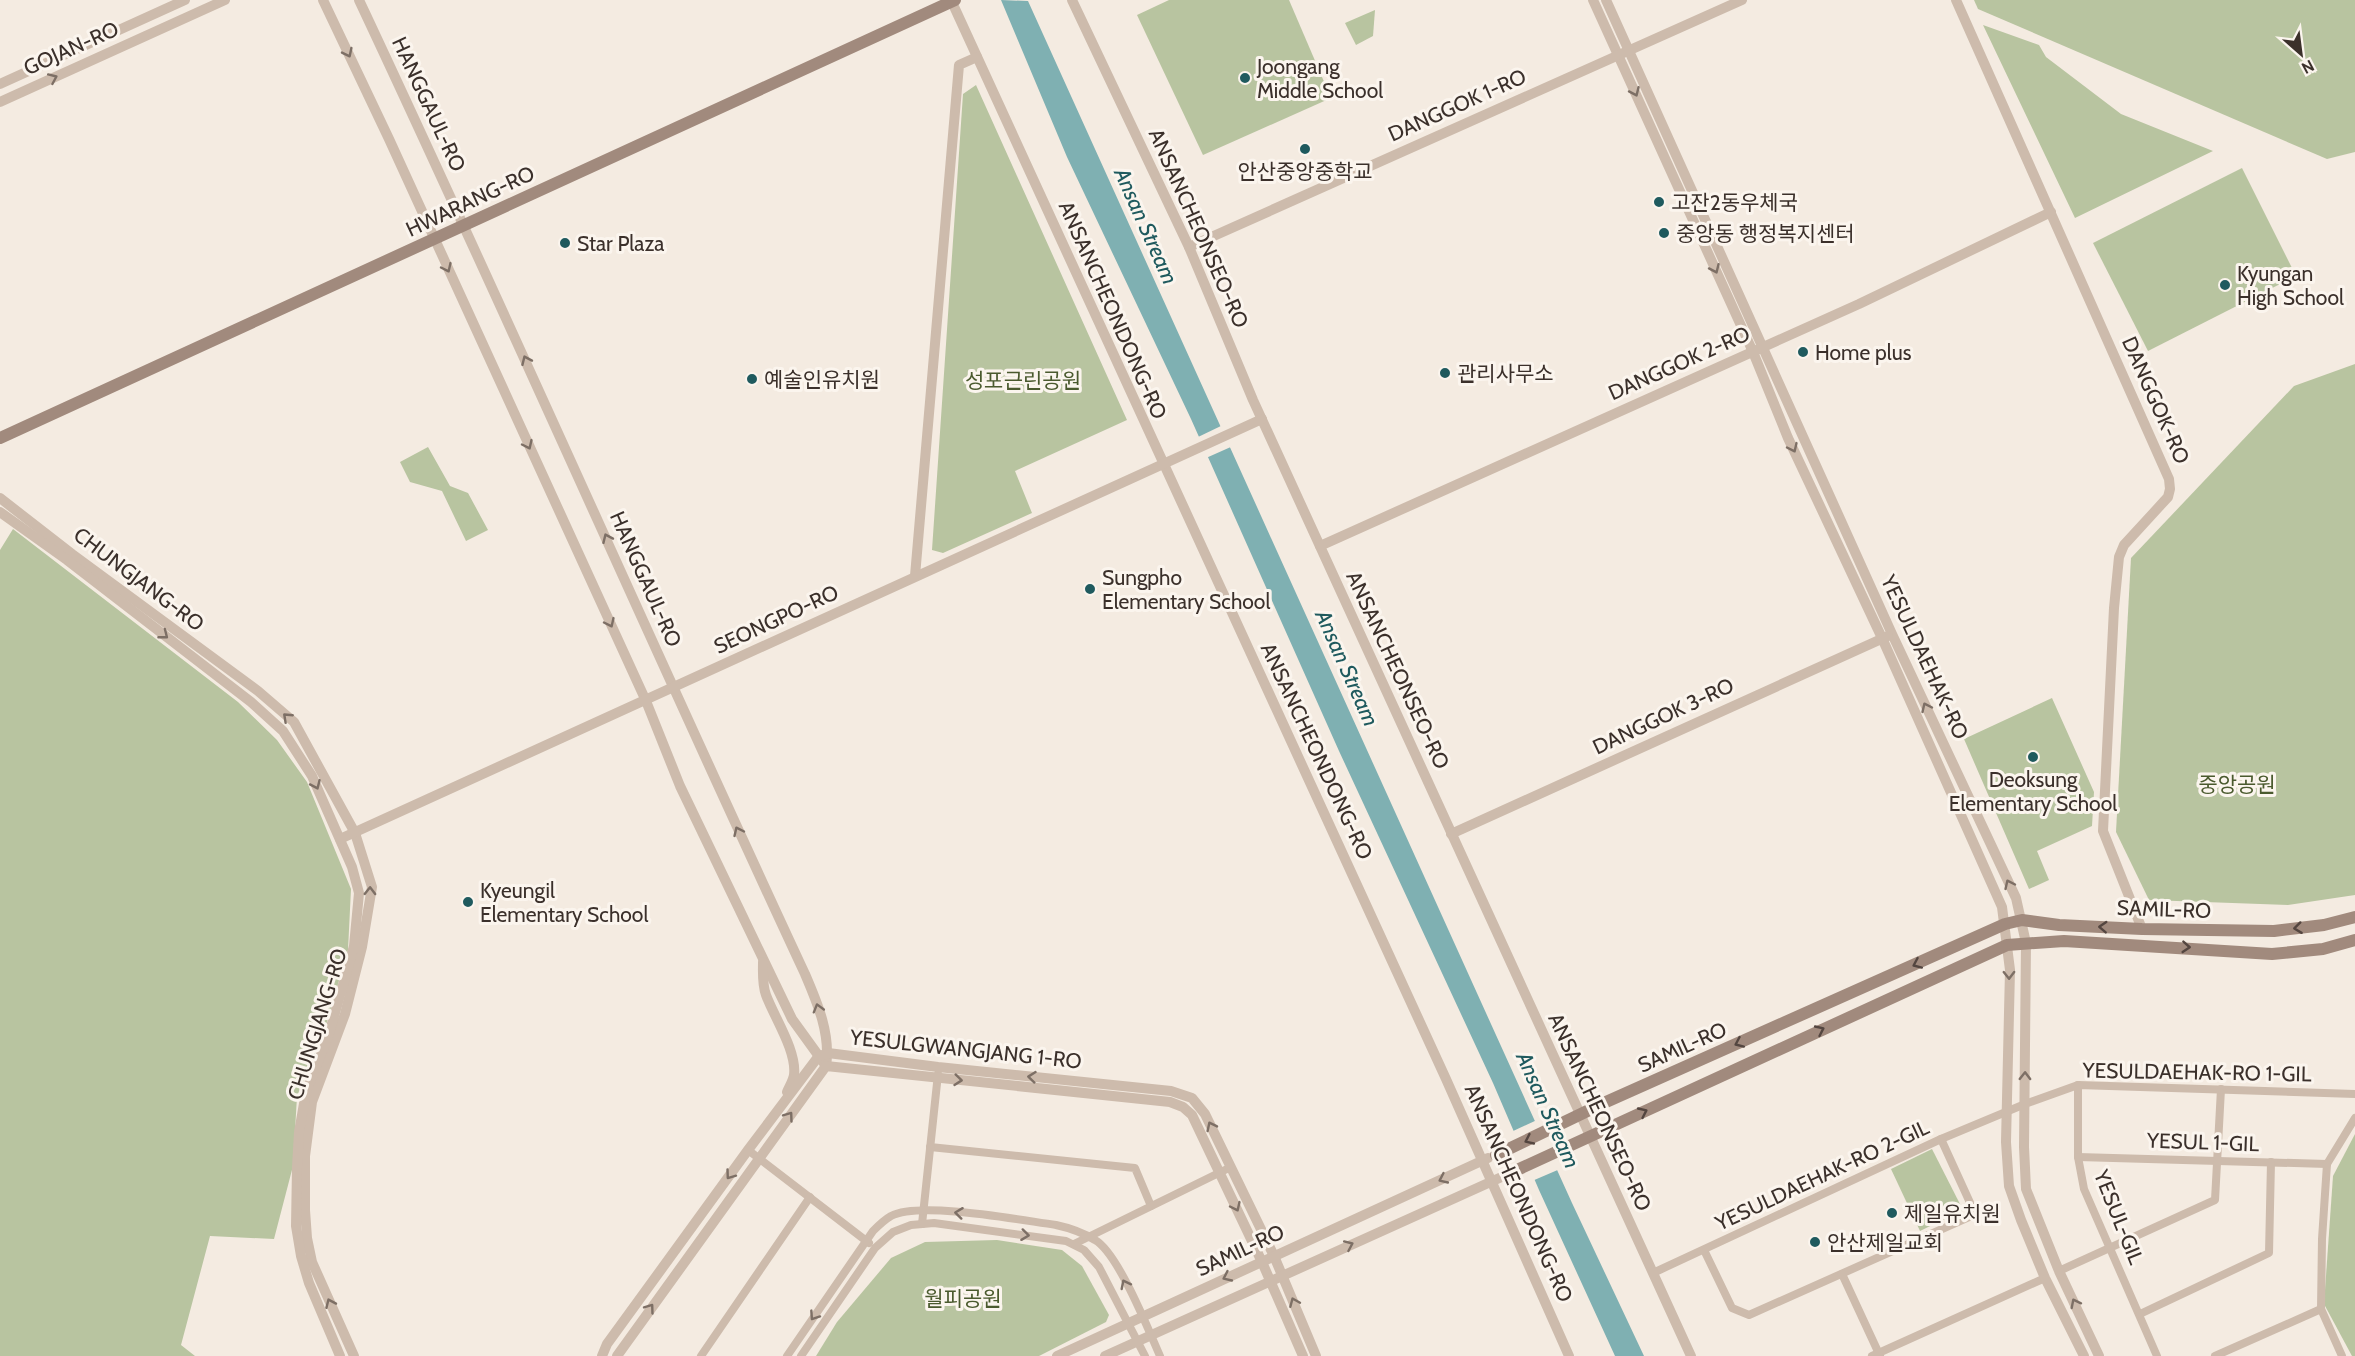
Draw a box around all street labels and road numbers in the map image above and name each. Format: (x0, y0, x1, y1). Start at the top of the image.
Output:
street label: GOJAN-RO (20, 16, 122, 80)
street label: HANGGAUL-RO (387, 33, 471, 175)
street label: DANGGOK 1-RO (1384, 63, 1530, 147)
street label: ANSANCHEONSEO-RO (1144, 125, 1254, 331)
street label: HWARANG-RO (402, 160, 538, 242)
street label: ANSANCHEONDONG-RO (1054, 197, 1172, 423)
street label: DANGGOK 2-RO (1604, 321, 1754, 405)
street label: DANGGOK-RO (2117, 333, 2195, 467)
street label: HANGGAUL-RO (605, 507, 687, 651)
street label: CHUNGJANG-RO (69, 522, 209, 636)
street label: ANSANCHEONSEO-RO (1341, 567, 1455, 773)
street label: YESULDAEHAK-RO (1876, 570, 1974, 743)
street label: SEONGPO-RO (710, 579, 842, 659)
street label: ANSANCHEONDONG-RO (1256, 639, 1378, 863)
street label: DANGGOK 3-RO (1588, 672, 1738, 760)
street label: SAMIL-RO (2116, 895, 2212, 923)
street label: CHUNGJANG-RO (282, 945, 352, 1103)
street label: ANSANCHEONSEO-RO (1543, 1009, 1657, 1215)
street label: SAMIL-RO (1634, 1016, 1730, 1078)
street label: YESULGWANGJANG 1-RO (848, 1024, 1083, 1074)
street label: YESULDAEHAK-RO 1-GIL (2081, 1057, 2312, 1087)
street label: ANSANCHEONDONG-RO (1460, 1080, 1578, 1306)
street label: YESULDAEHAK-RO 2-GIL (1710, 1114, 1933, 1236)
street label: YESUL 1-GIL (2146, 1128, 2260, 1156)
street label: YESUL-GIL (2088, 1165, 2149, 1268)
street label: SAMIL-RO (1192, 1219, 1288, 1281)

